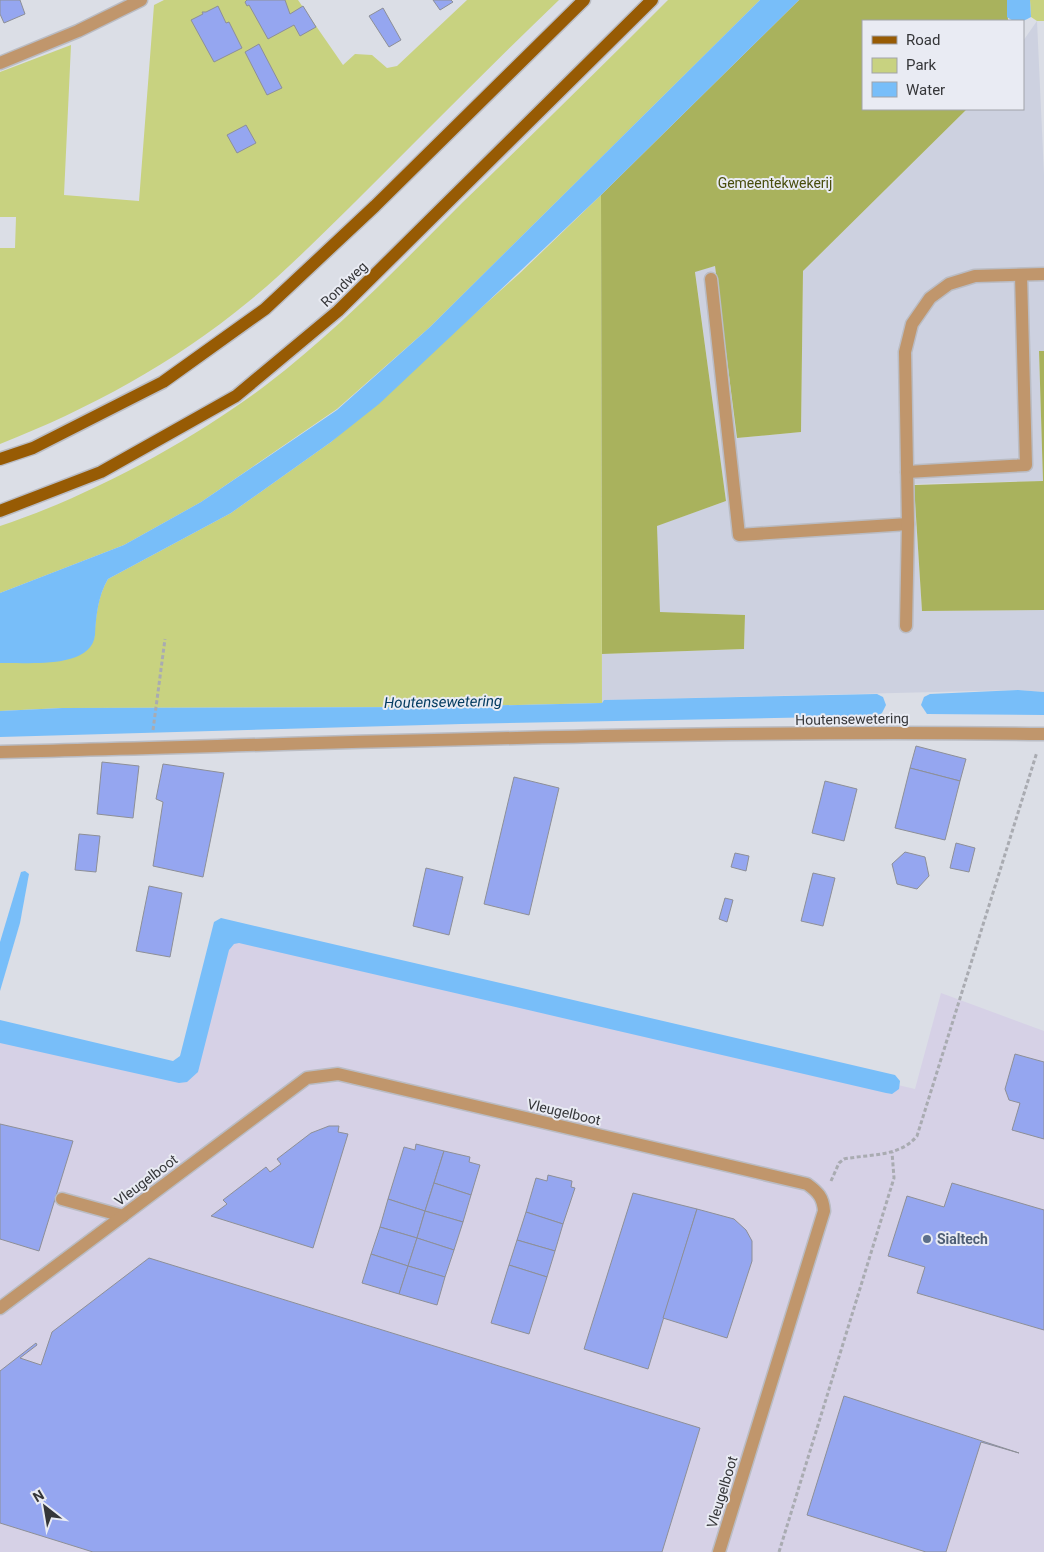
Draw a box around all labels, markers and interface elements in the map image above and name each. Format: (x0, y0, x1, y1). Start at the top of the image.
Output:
legend (862, 20, 1024, 110)
text: Road (906, 31, 940, 49)
text: Park (906, 56, 937, 74)
text: Water (906, 81, 945, 99)
park label: Gemeentekwekerij (718, 175, 832, 191)
street label: Rondweg (318, 258, 370, 310)
water label: Houtensewetering (384, 692, 502, 712)
street label: Houtensewetering (795, 710, 909, 728)
street label: Vleugelboot (526, 1096, 603, 1128)
street label: Vleugelboot (111, 1151, 181, 1209)
place label: Sialtech (937, 1231, 988, 1247)
marker: Sialtech (921, 1233, 933, 1245)
street label: Vleugelboot (703, 1454, 741, 1530)
north arrow (20, 1482, 70, 1532)
text: N (30, 1486, 47, 1505)

